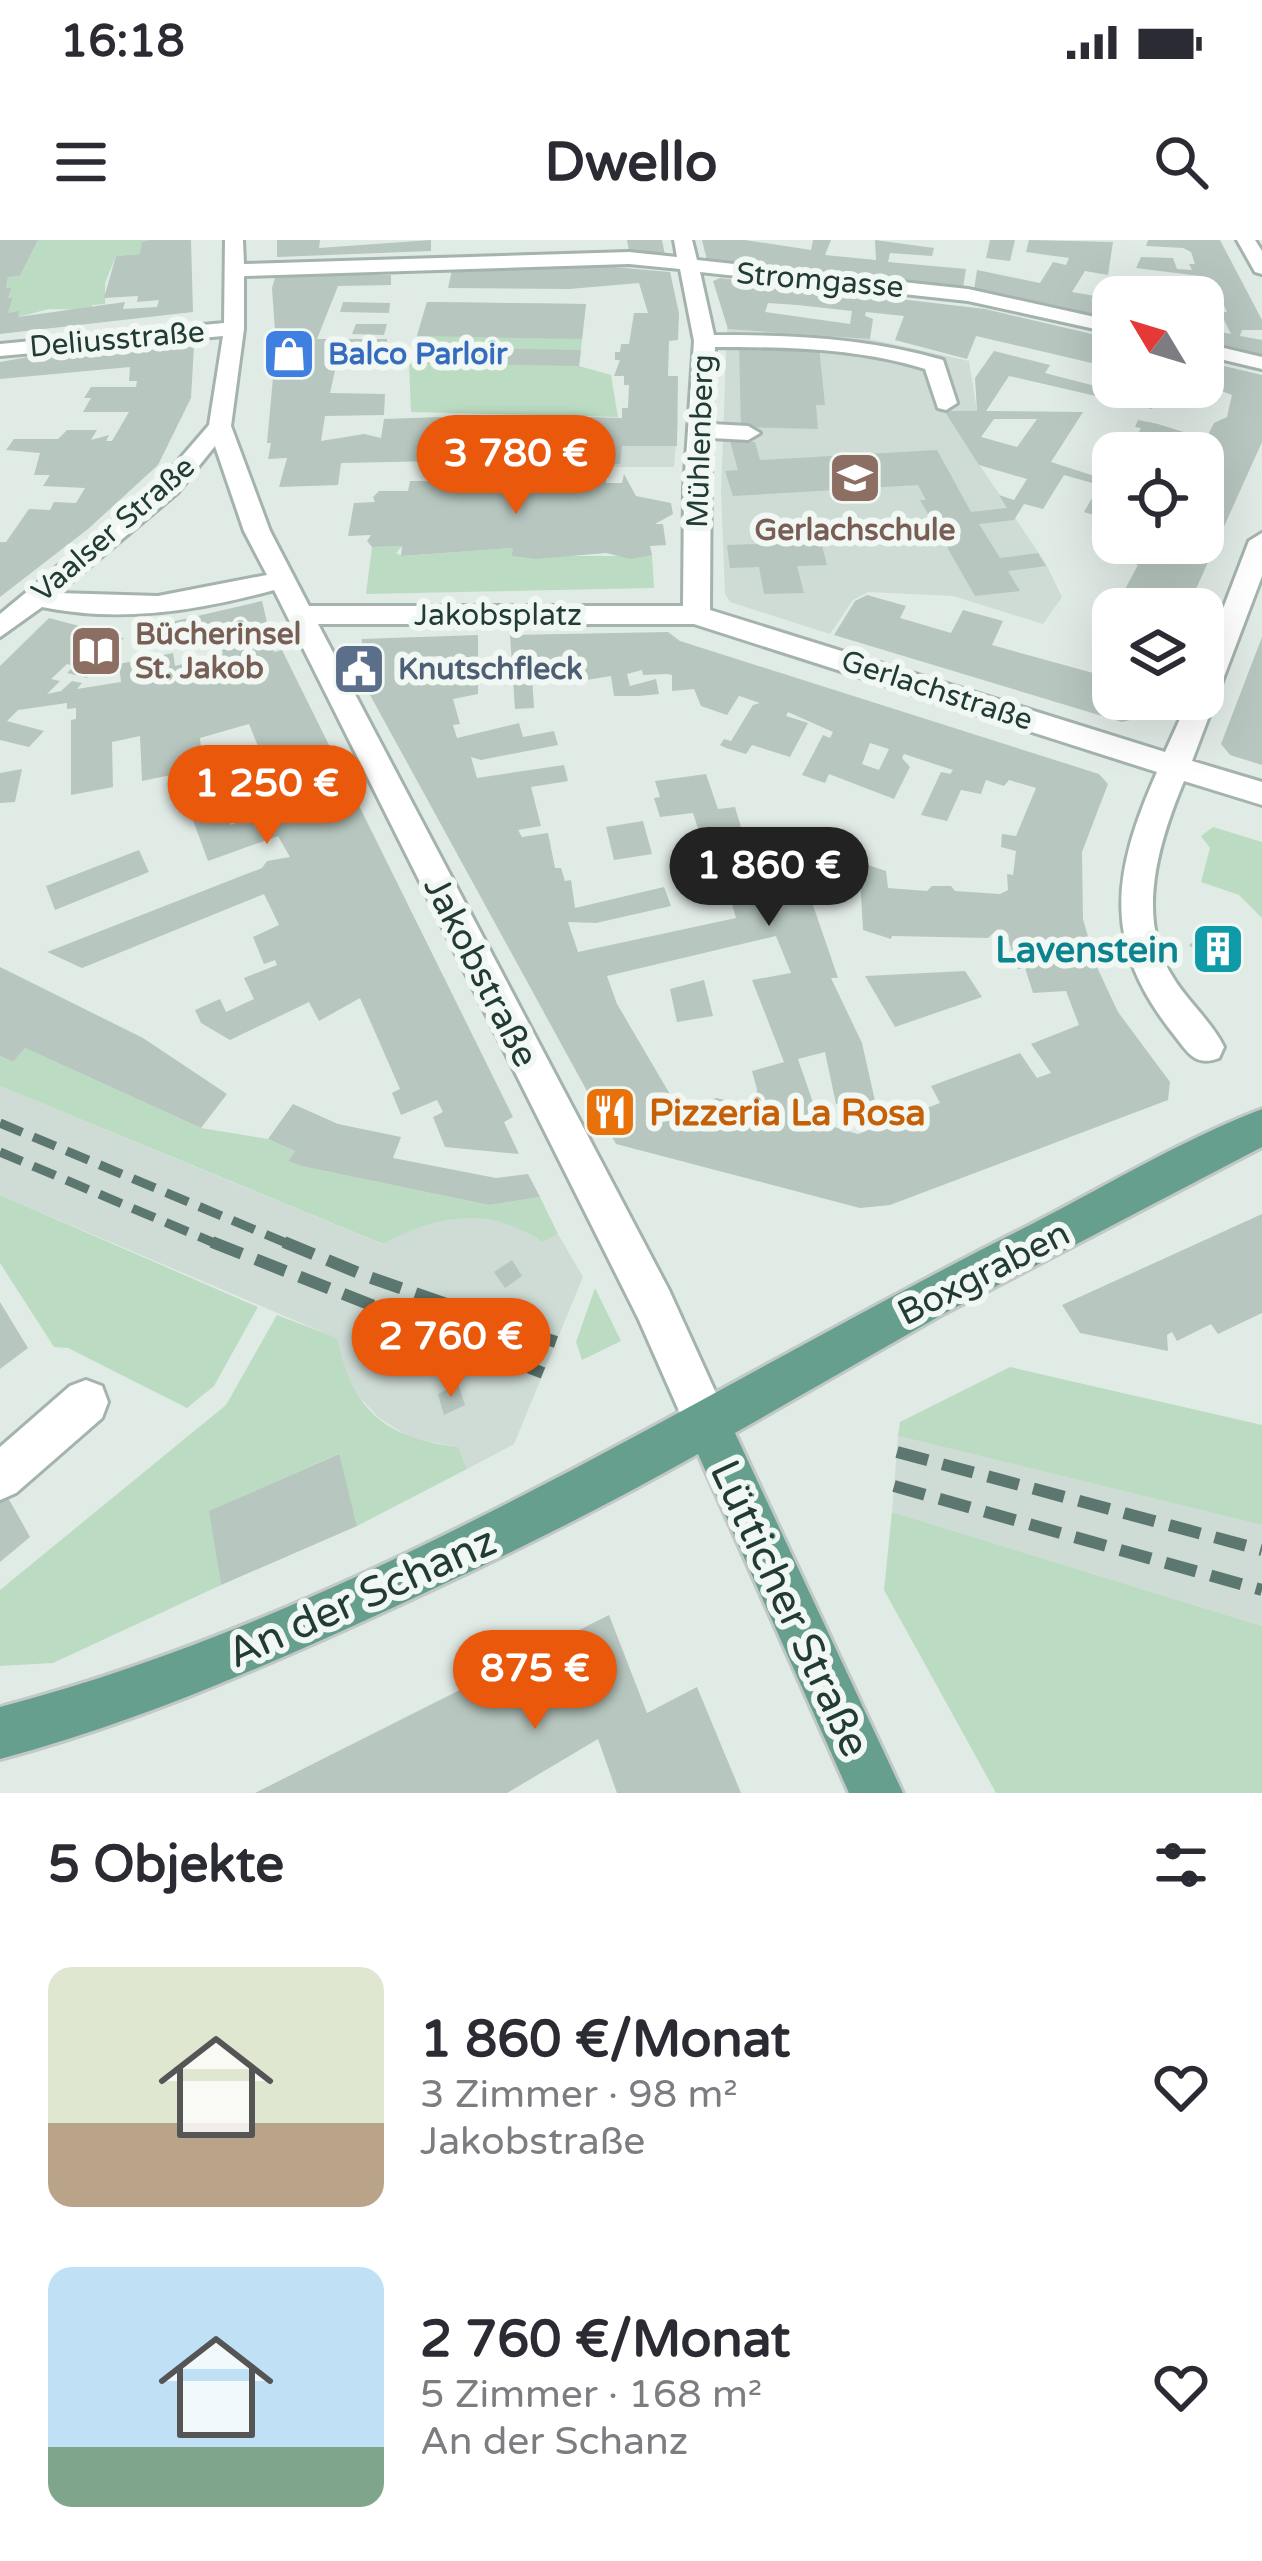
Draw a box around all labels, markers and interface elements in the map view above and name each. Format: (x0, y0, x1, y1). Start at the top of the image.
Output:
text: 16:18 (60, 15, 185, 69)
icon: menu (48, 129, 114, 195)
icon: search (1148, 129, 1214, 195)
text: Dwello (544, 130, 718, 195)
street label: Stromgasse (735, 255, 905, 306)
north arrow (1092, 276, 1224, 408)
map controls (1092, 276, 1224, 720)
street label: Deliusstraße (28, 313, 206, 366)
shop icon: Balco Parloir (261, 326, 317, 382)
place label: Balco Parloir (328, 336, 508, 373)
street label: Mühlenberg (679, 354, 722, 528)
pin: 3 780 € (405, 415, 627, 517)
text: 3 780 € (444, 430, 588, 477)
button: locate (1092, 432, 1224, 564)
street label: Vaalser Straße (24, 449, 202, 610)
school or university icon: Gerlachschule (827, 450, 883, 506)
place label: Gerlachschule (754, 512, 956, 549)
button: layers (1092, 588, 1224, 720)
street label: Jakobsplatz (414, 597, 582, 634)
place label: Bücherinsel St. Jakob (135, 616, 301, 687)
library icon: Bücherinsel St. Jakob (68, 623, 124, 679)
public building icon: Knutschfleck (331, 641, 387, 697)
street label: Gerlachstraße (836, 642, 1037, 739)
place label: Knutschfleck (398, 651, 583, 688)
pin: 1 250 € (156, 745, 378, 847)
text: 1 250 € (195, 760, 339, 807)
pin: 1 860 € (658, 827, 880, 929)
text: 1 860 € (697, 842, 841, 889)
street label: Jakobstraße (414, 869, 547, 1074)
building icon: Lavenstein (1190, 921, 1246, 977)
place label: Lavenstein (995, 929, 1179, 972)
restaurant icon: Pizzeria La Rosa (582, 1084, 638, 1140)
place label: Pizzeria La Rosa (649, 1092, 926, 1135)
street label: Boxgraben (891, 1212, 1077, 1335)
pin: 2 760 € (340, 1298, 562, 1400)
text: 2 760 € (379, 1313, 523, 1360)
street label: Lütticher Straße (699, 1452, 881, 1765)
street label: An der Schanz (219, 1515, 504, 1679)
pin: 875 € (451, 1630, 619, 1732)
text: 875 € (480, 1645, 590, 1692)
icon: filters (1148, 1832, 1214, 1898)
text: 5 Objekte (48, 1834, 284, 1896)
text: 1 860 €/Monat (420, 2009, 790, 2071)
icon: home (144, 2015, 288, 2159)
icon: heart (1148, 2054, 1214, 2120)
text: 3 Zimmer · 98 m² (420, 2071, 738, 2118)
text: Jakobstraße (420, 2118, 645, 2165)
text: 2 760 €/Monat (420, 2309, 790, 2371)
icon: home (144, 2315, 288, 2459)
icon: heart (1148, 2354, 1214, 2420)
text: 5 Zimmer · 168 m² (420, 2371, 762, 2418)
text: An der Schanz (420, 2418, 688, 2465)

